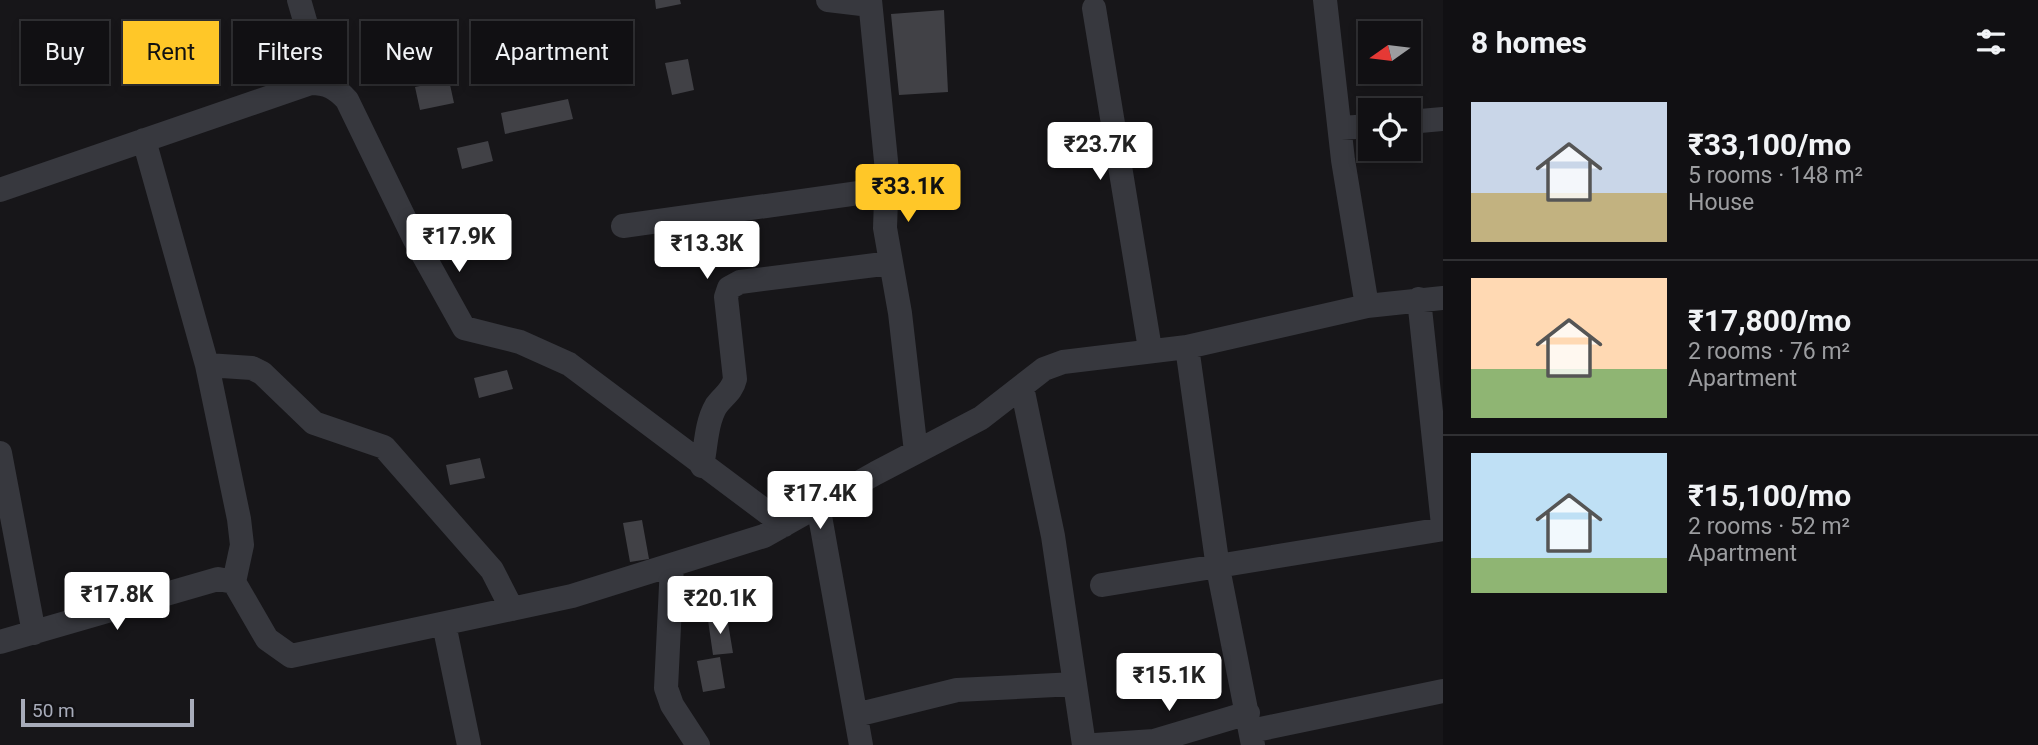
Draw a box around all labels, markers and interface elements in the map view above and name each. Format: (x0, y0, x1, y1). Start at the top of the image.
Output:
chip: Buy (21, 21, 109, 84)
chip: Rent (123, 21, 219, 84)
chip: Filters (233, 21, 347, 84)
chip: New (361, 21, 457, 84)
chip: Apartment (471, 21, 633, 84)
north arrow (1358, 21, 1421, 84)
map controls (1358, 21, 1421, 161)
icon: filters (1972, 23, 2010, 61)
text: 8 homes (1471, 25, 1587, 60)
button: locate (1358, 98, 1421, 161)
pin: ₹23.7K (1043, 122, 1157, 182)
text: ₹33,100/mo (1688, 127, 1851, 162)
icon: home (1527, 130, 1611, 214)
text: ₹23.7K (1064, 131, 1136, 158)
text: 5 rooms · 148 m² (1688, 162, 1863, 189)
pin: ₹33.1K (851, 164, 965, 224)
text: ₹33.1K (872, 173, 944, 200)
text: House (1688, 189, 1754, 216)
pin: ₹17.9K (402, 215, 516, 274)
pin: ₹13.3K (650, 222, 764, 281)
text: ₹17.9K (423, 223, 495, 250)
text: ₹13.3K (671, 230, 743, 257)
text: ₹17,800/mo (1688, 303, 1851, 338)
icon: home (1527, 306, 1611, 390)
text: 2 rooms · 76 m² (1688, 338, 1850, 365)
text: Apartment (1688, 365, 1797, 392)
pin: ₹17.4K (763, 472, 877, 531)
text: ₹15,100/mo (1688, 478, 1851, 513)
text: ₹17.4K (784, 480, 856, 507)
icon: home (1527, 481, 1611, 565)
text: 2 rooms · 52 m² (1688, 513, 1850, 540)
text: Apartment (1688, 540, 1797, 567)
pin: ₹17.8K (60, 572, 174, 632)
pin: ₹20.1K (663, 576, 777, 636)
text: ₹17.8K (81, 581, 153, 608)
text: ₹20.1K (684, 585, 756, 612)
pin: ₹15.1K (1112, 654, 1226, 713)
text: ₹15.1K (1133, 662, 1205, 689)
scale bar (21, 696, 194, 728)
text: 50 m (32, 699, 75, 722)

